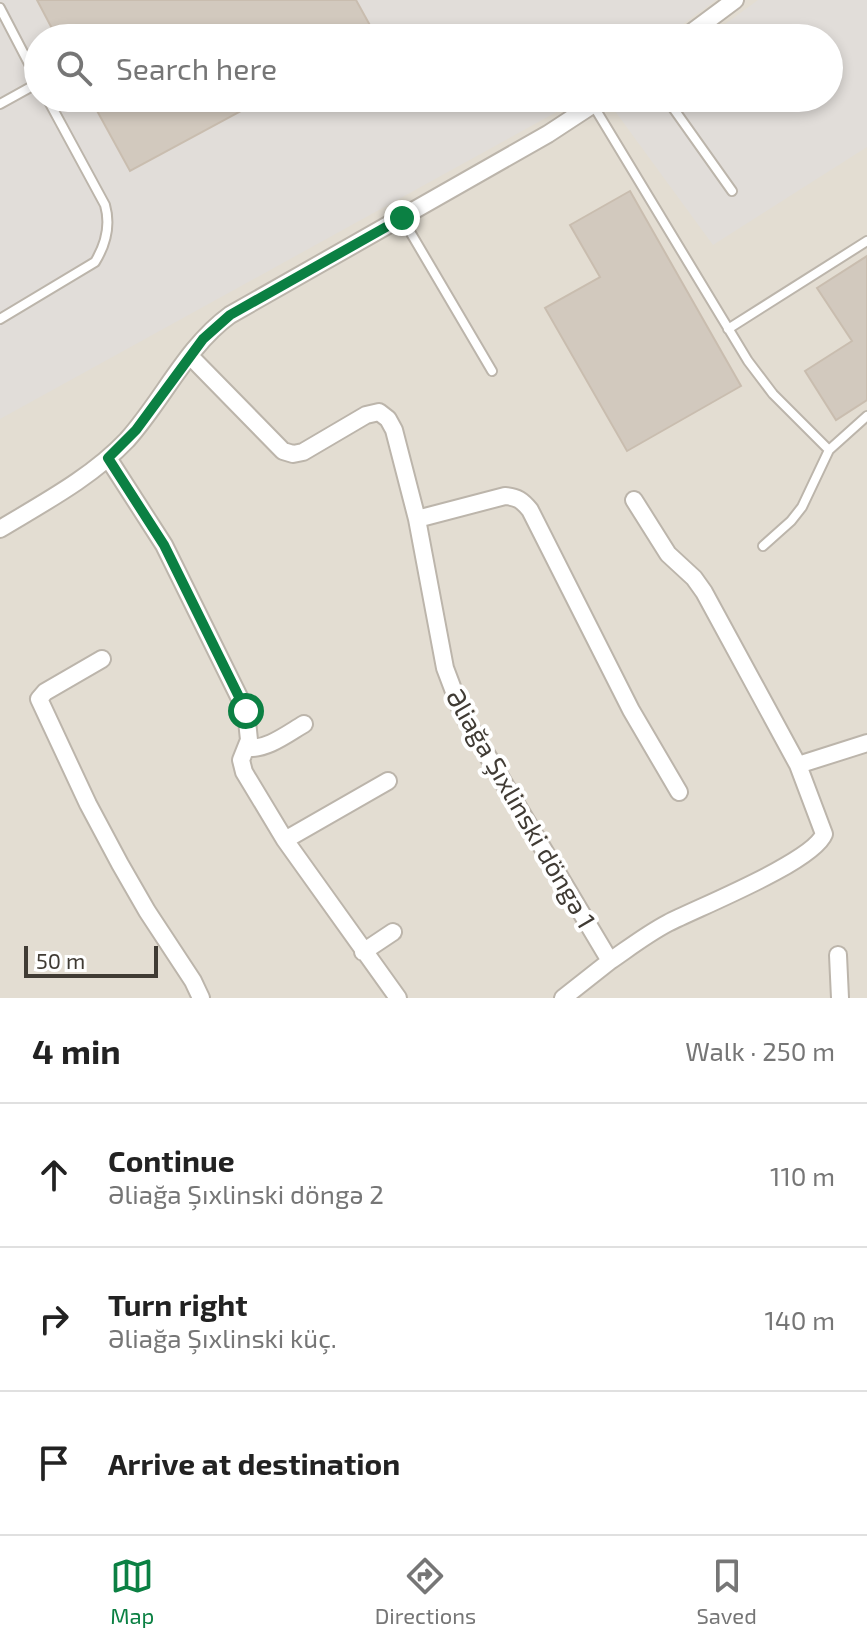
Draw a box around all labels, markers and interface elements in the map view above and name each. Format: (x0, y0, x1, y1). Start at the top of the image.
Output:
search box (24, 24, 843, 112)
icon: search (52, 46, 96, 90)
text: Search here (116, 50, 277, 86)
route end (384, 200, 420, 236)
street label: Əliağa Şıxlinski döngə 1 (439, 683, 603, 934)
route start (228, 693, 264, 729)
scale bar (24, 942, 158, 978)
text: 50 m (36, 947, 85, 973)
text: 4 min (32, 1030, 121, 1071)
text: Walk · 250 m (685, 1035, 835, 1066)
text: Continue (108, 1142, 235, 1178)
icon: ahead (32, 1153, 76, 1197)
text: 110 m (770, 1160, 835, 1191)
text: Əliağa Şıxlinski döngə 2 (108, 1178, 384, 1209)
text: Turn right (108, 1286, 248, 1322)
icon: right (32, 1297, 76, 1341)
text: 140 m (764, 1304, 835, 1335)
text: Əliağa Şıxlinski küç. (108, 1322, 337, 1353)
icon: arrive (32, 1441, 76, 1485)
text: Arrive at destination (108, 1445, 400, 1481)
tab: Map (110, 1554, 154, 1628)
tab: Directions (375, 1554, 476, 1628)
tab: Saved (696, 1554, 757, 1628)

